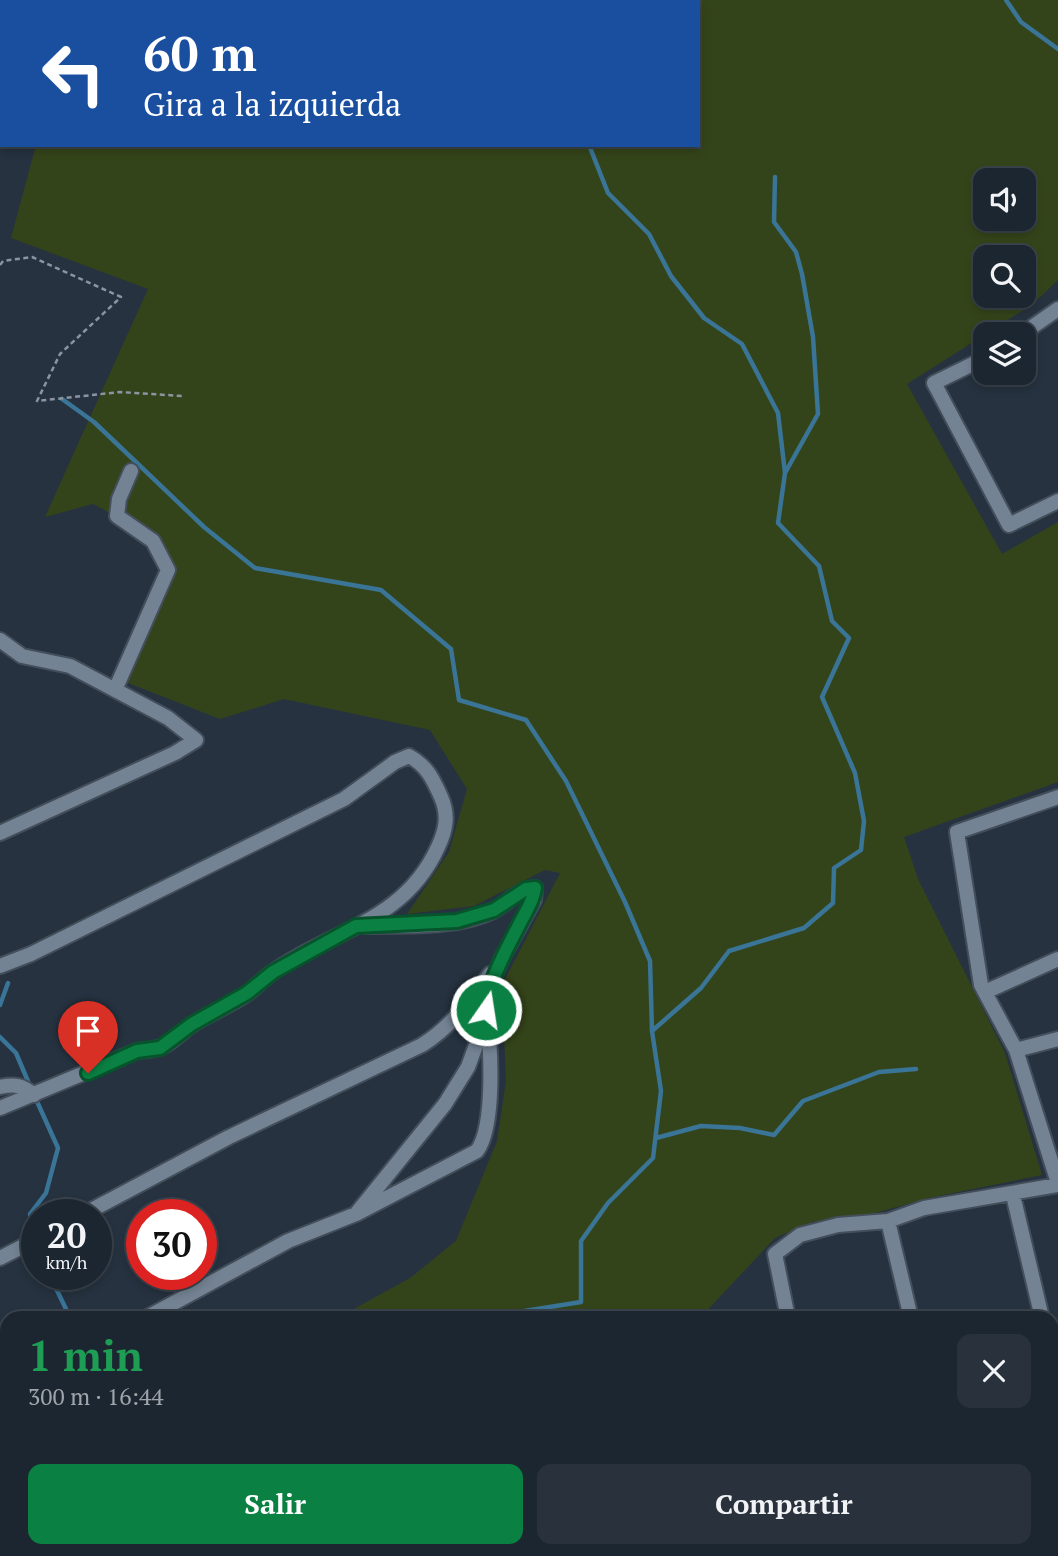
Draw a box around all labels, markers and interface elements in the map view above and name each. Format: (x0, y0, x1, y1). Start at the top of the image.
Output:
text: 60 m (143, 20, 257, 85)
icon: left (28, 28, 119, 119)
text: Gira a la izquierda (143, 83, 401, 125)
map controls (973, 168, 1036, 385)
button: sound (973, 168, 1036, 231)
button: search (973, 245, 1036, 308)
button: layers (973, 322, 1036, 385)
position arrow (449, 973, 523, 1047)
pin (58, 1001, 118, 1073)
icon: arrive (69, 1012, 107, 1050)
speed limit sign: 30 (126, 1199, 217, 1290)
text: 20 (47, 1212, 86, 1258)
text: km/h (46, 1250, 87, 1274)
text: 1 min (28, 1327, 143, 1383)
button: close (957, 1334, 1031, 1408)
text: 300 m · 16:44 (28, 1381, 163, 1412)
button: Salir (28, 1464, 523, 1544)
button: Compartir (537, 1464, 1031, 1544)

